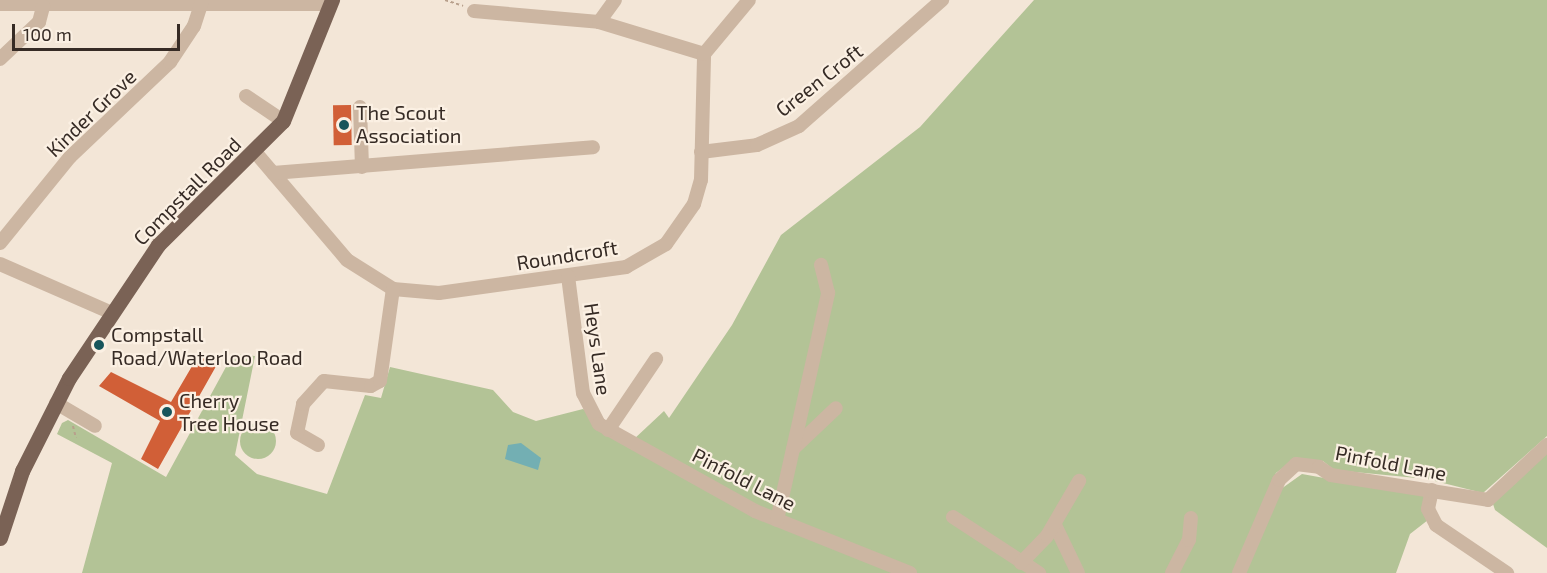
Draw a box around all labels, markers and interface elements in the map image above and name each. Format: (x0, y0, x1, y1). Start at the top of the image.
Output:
scale bar (15, 12, 183, 50)
text: 100 m (23, 23, 72, 45)
street label: Green Croft (771, 39, 867, 121)
street label: Kinder Grove (41, 64, 141, 162)
place label: The Scout Association (356, 101, 461, 148)
marker: The Scout Association (337, 118, 351, 132)
street label: Compstall Road (128, 132, 246, 250)
street label: Roundcroft (515, 235, 619, 275)
street label: Heys Lane (580, 301, 616, 397)
place label: Compstall Road/Waterloo Road (111, 322, 303, 369)
marker: Compstall Road/Waterloo Road (92, 338, 106, 352)
place label: Cherry Tree House (179, 388, 279, 435)
marker: Cherry Tree House (160, 405, 174, 419)
street label: Pinfold Lane (1333, 440, 1449, 486)
street label: Pinfold Lane (688, 443, 800, 515)

